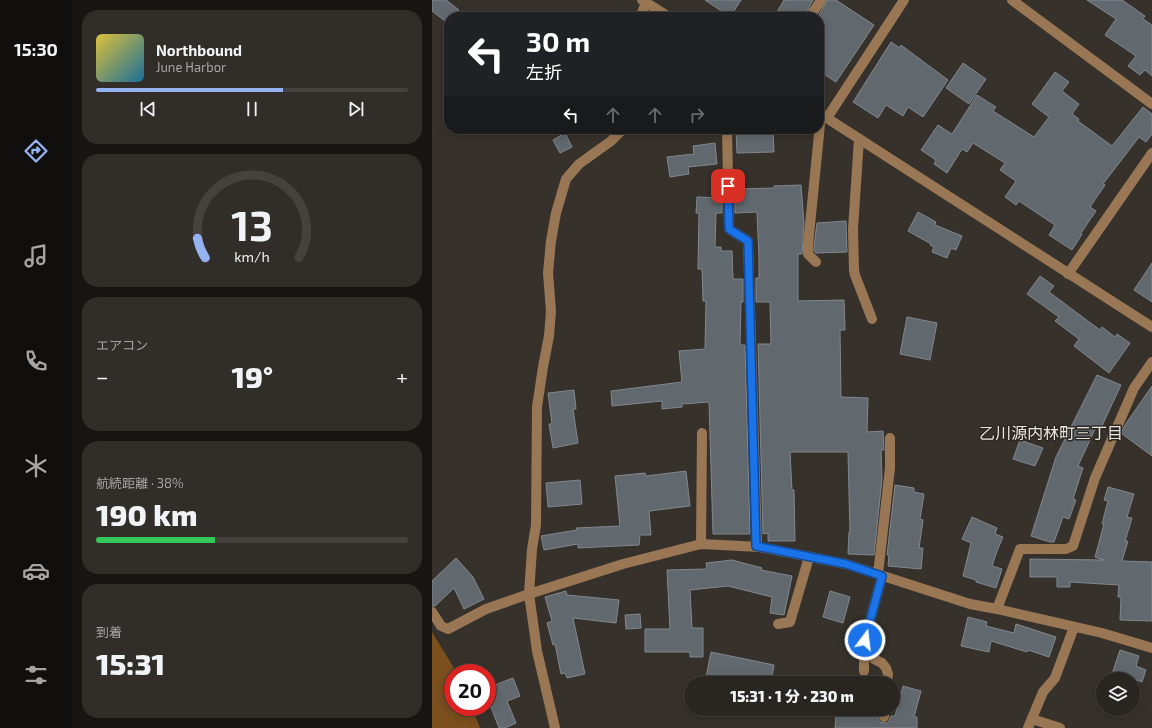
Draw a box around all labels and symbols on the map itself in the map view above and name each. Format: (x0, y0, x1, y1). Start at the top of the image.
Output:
pin (711, 169, 745, 203)
district label: 乙川源内林町三丁目 (979, 423, 1123, 442)
position arrow (844, 619, 886, 661)
speed limit sign: 20 (444, 664, 496, 716)

